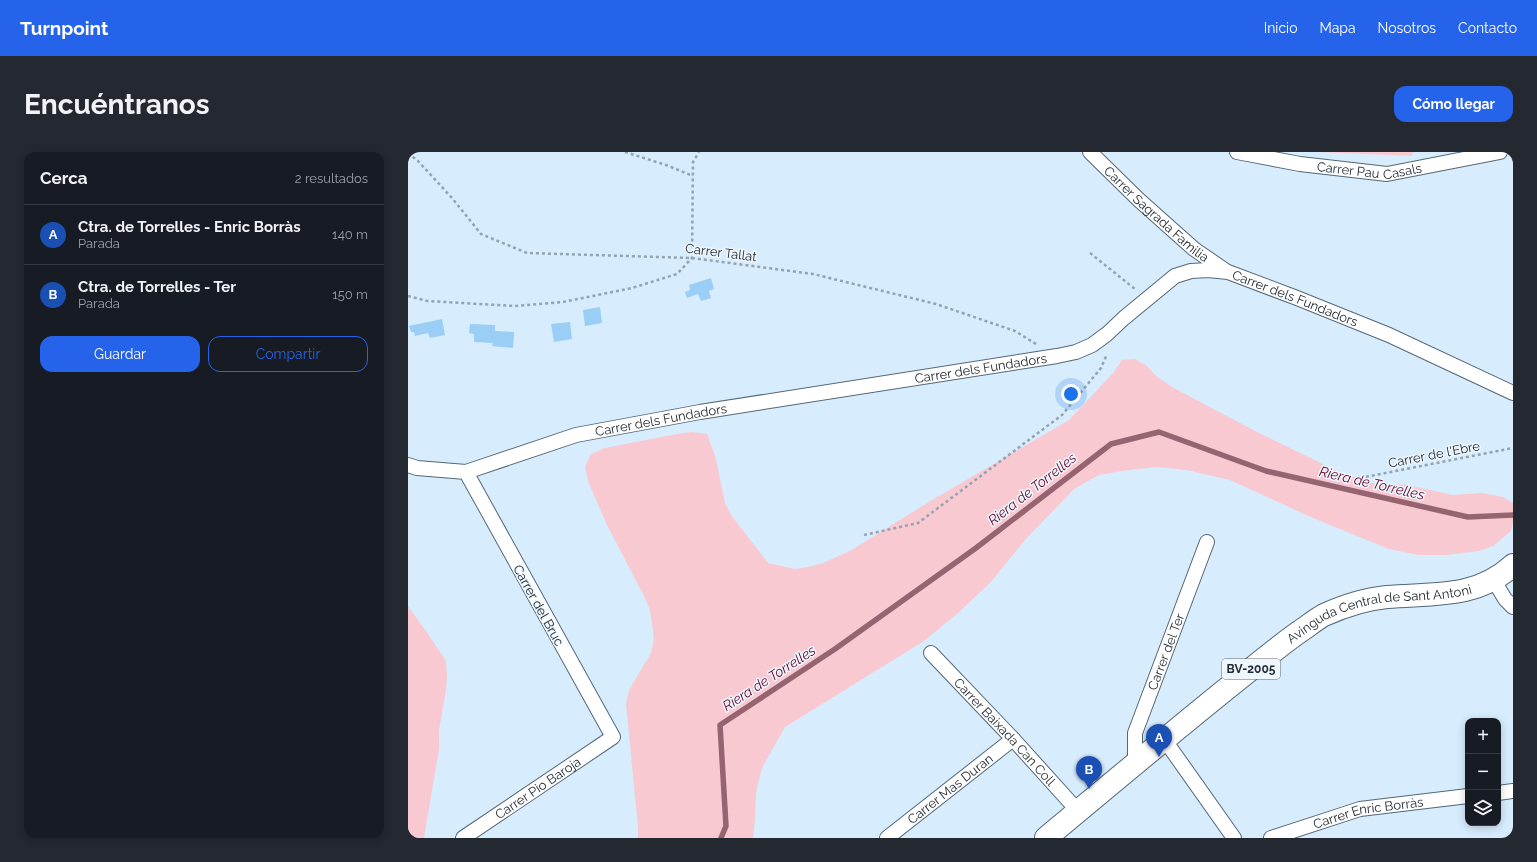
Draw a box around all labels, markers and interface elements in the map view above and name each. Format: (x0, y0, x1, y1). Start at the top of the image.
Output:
text: Turnpoint (20, 17, 108, 39)
text: Inicio (1264, 20, 1297, 36)
text: Mapa (1319, 20, 1356, 36)
text: Nosotros (1378, 20, 1436, 36)
text: Contacto (1458, 20, 1517, 36)
button: Cómo llegar (1394, 86, 1513, 122)
text: Encuéntranos (24, 88, 210, 121)
street label: Carrer Pau Casals (1316, 159, 1423, 183)
street label: Carrer Sagrada Familia (1101, 163, 1212, 265)
text: Cerca (40, 168, 88, 188)
text: 2 resultados (295, 171, 368, 186)
text: Ctra. de Torrelles - Enric Borràs (78, 218, 301, 236)
text: A (49, 227, 57, 242)
text: 140 m (332, 227, 368, 242)
text: Parada (78, 236, 120, 251)
street label: Carrer Tallat (684, 241, 758, 264)
street label: Carrer dels Fundadors (1230, 267, 1360, 330)
text: Ctra. de Torrelles - Ter (78, 278, 236, 296)
text: B (49, 287, 57, 302)
text: 150 m (332, 287, 368, 302)
text: Parada (78, 296, 120, 311)
button: Guardar (40, 336, 200, 372)
button: Compartir (208, 336, 368, 372)
street label: Carrer dels Fundadors (914, 351, 1048, 386)
your location (1061, 384, 1081, 404)
street label: Carrer dels Fundadors (594, 401, 728, 439)
street label: Carrer de l'Ebre (1387, 438, 1482, 471)
water label: Riera de Torrelles (985, 449, 1080, 528)
water label: Riera de Torrelles (1318, 463, 1427, 503)
street label: Carrer del Bruc (510, 562, 567, 648)
street label: Avinguda Central de Sant Antoni (1284, 582, 1473, 646)
street label: Carrer del Ter (1145, 611, 1188, 692)
water label: Riera de Torrelles (720, 642, 819, 714)
road number: BV-2005 (1222, 659, 1280, 679)
street label: Carrer Baixada Can Coll (951, 675, 1059, 789)
map controls (1465, 718, 1501, 826)
button: + (1465, 718, 1501, 754)
pin: A (1146, 724, 1172, 757)
street label: Carrer Mas Duran (904, 751, 996, 827)
street label: Carrer Pio Baroja (492, 754, 584, 822)
button: − (1465, 754, 1501, 790)
pin: B (1076, 756, 1102, 789)
button: layers (1465, 790, 1501, 826)
street label: Carrer Enric Borràs (1311, 794, 1424, 832)

